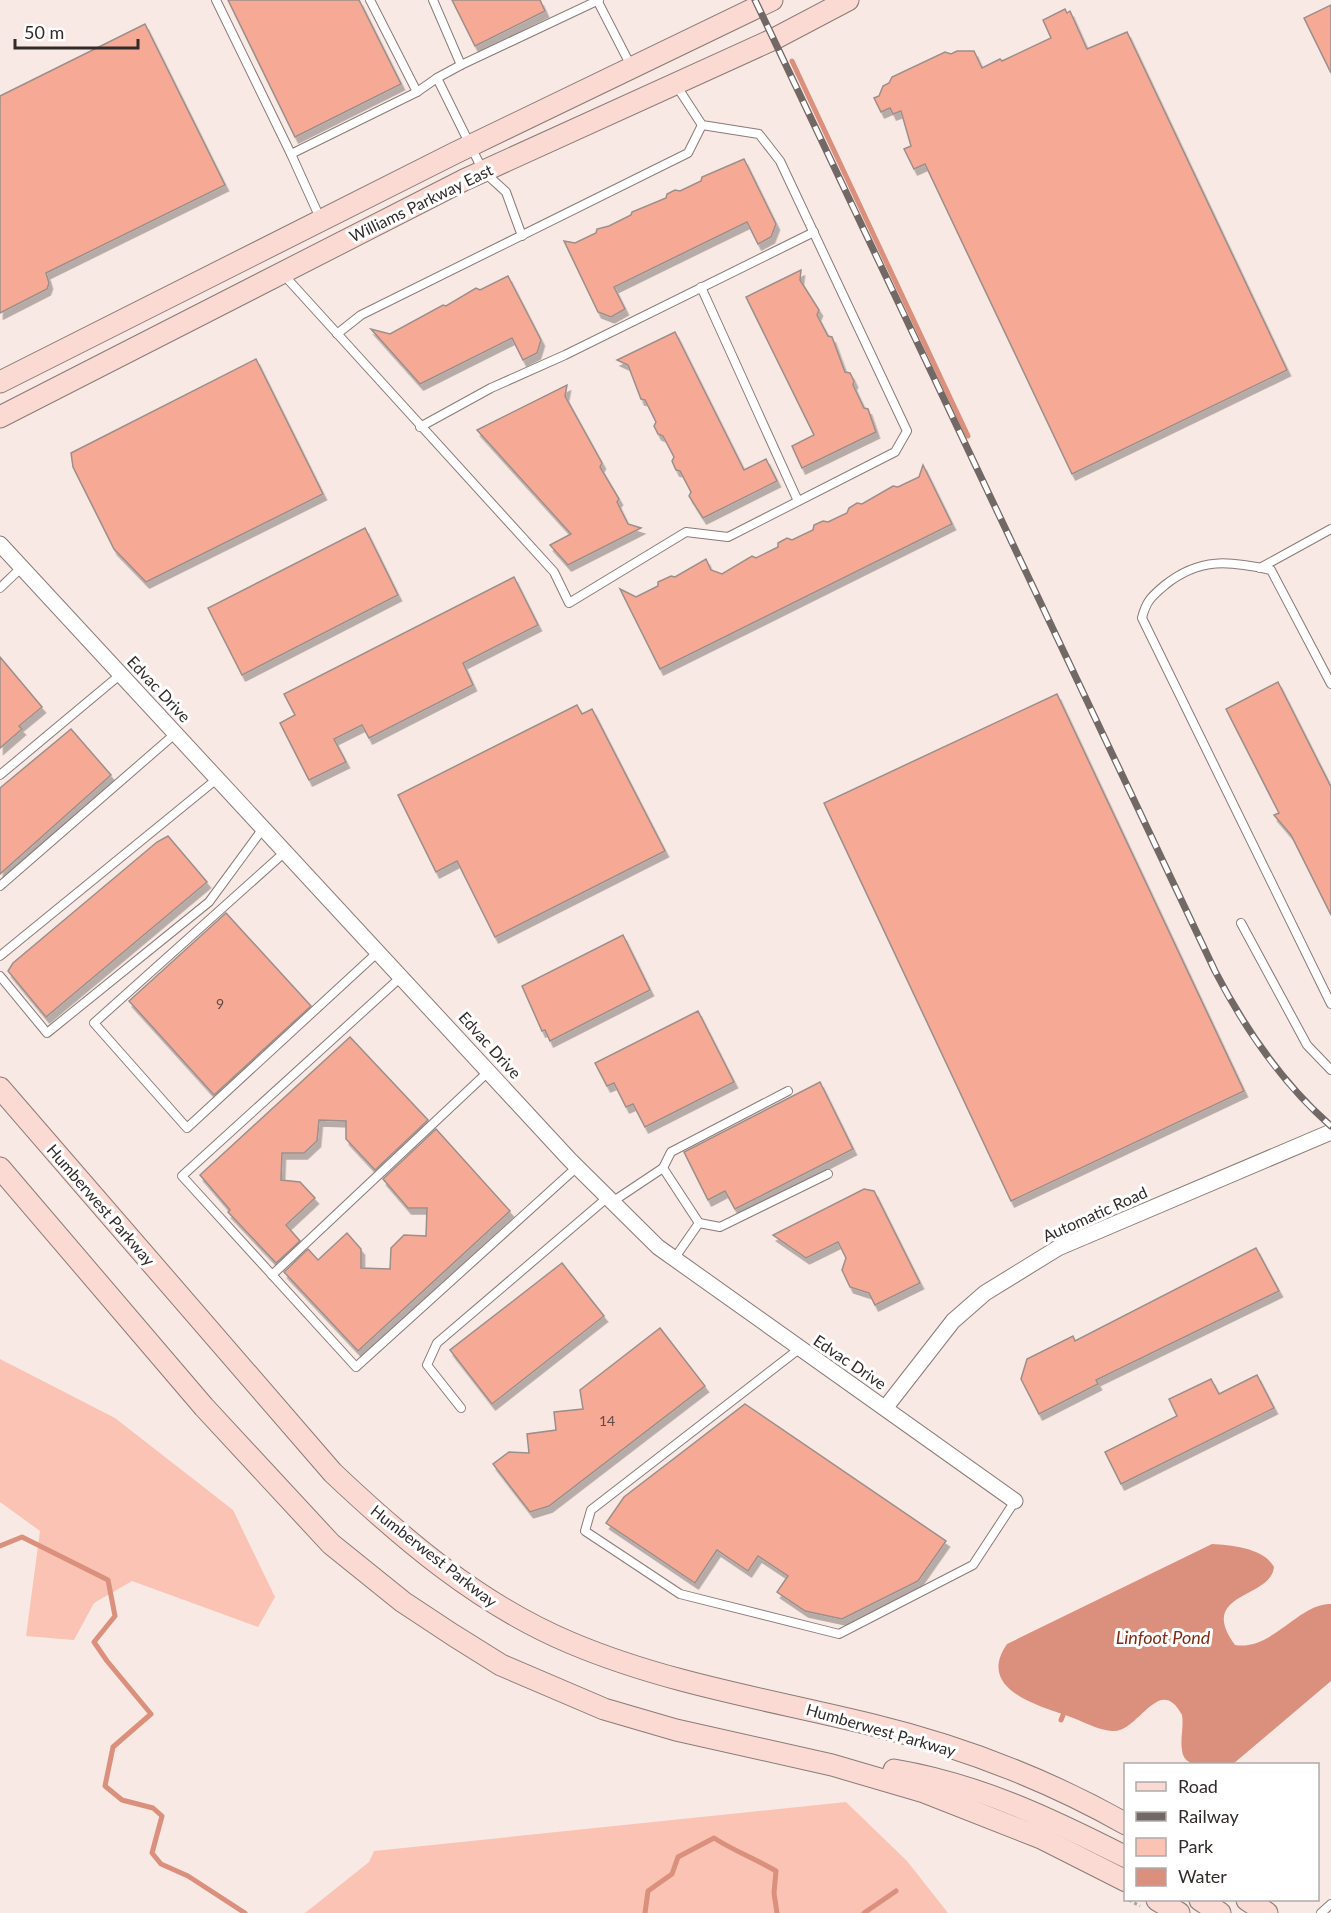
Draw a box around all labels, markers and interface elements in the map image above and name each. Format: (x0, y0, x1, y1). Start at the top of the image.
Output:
scale bar (15, 12, 138, 50)
text: 50 m (24, 21, 64, 43)
street label: Williams Parkway East (346, 159, 496, 246)
street label: Edvac Drive (124, 652, 195, 726)
house number: 9 (216, 995, 224, 1012)
street label: Edvac Drive (455, 1007, 525, 1082)
street label: Humberwest Parkway (43, 1140, 160, 1270)
street label: Automatic Road (1040, 1182, 1150, 1245)
street label: Edvac Drive (810, 1330, 890, 1393)
house number: 14 (599, 1412, 615, 1429)
street label: Humberwest Parkway (367, 1500, 502, 1611)
water label: Linfoot Pond (1116, 1626, 1211, 1648)
street label: Humberwest Parkway (804, 1699, 959, 1760)
legend (1124, 1763, 1319, 1901)
text: Road (1178, 1775, 1218, 1797)
text: Railway (1178, 1805, 1239, 1827)
text: Park (1178, 1835, 1214, 1857)
text: Water (1178, 1865, 1227, 1887)

